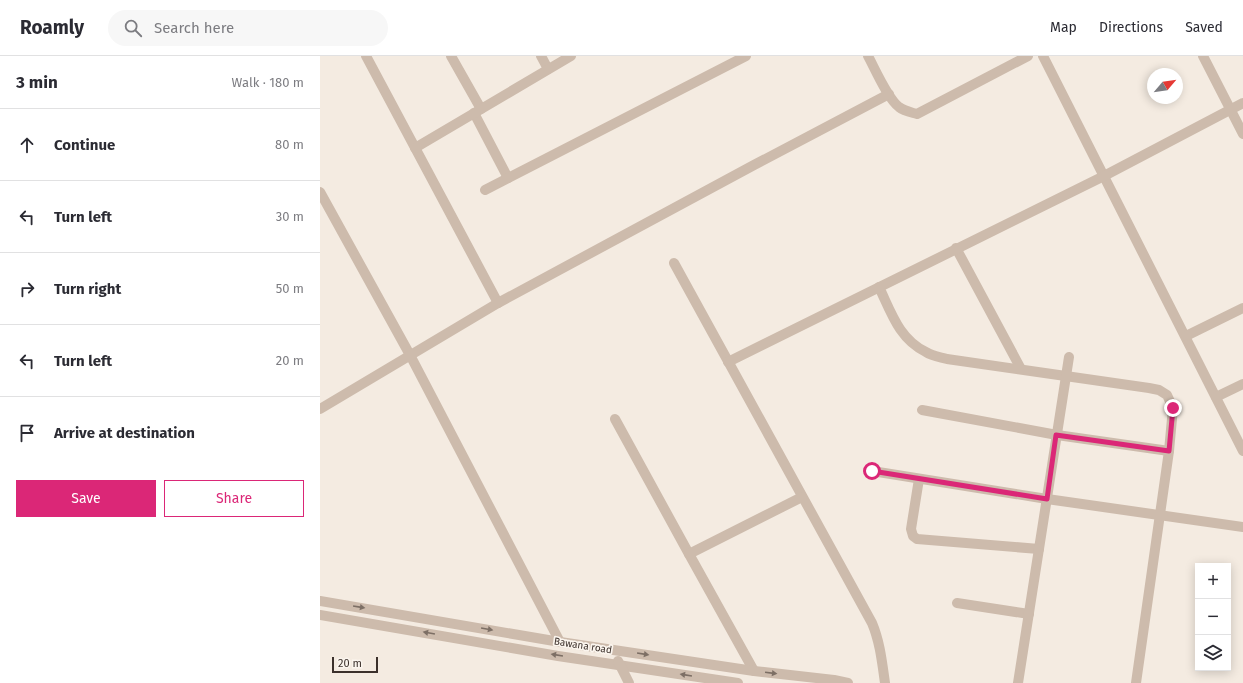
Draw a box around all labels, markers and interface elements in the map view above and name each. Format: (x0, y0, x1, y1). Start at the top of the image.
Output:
search box (108, 10, 388, 46)
text: Roamly (20, 16, 84, 39)
icon: search (122, 17, 144, 39)
text: Search here (154, 19, 234, 37)
text: Map (1050, 19, 1077, 36)
text: Directions (1099, 19, 1163, 36)
text: Saved (1185, 19, 1223, 36)
north arrow (1147, 68, 1183, 104)
text: 3 min (16, 72, 58, 93)
text: Walk · 180 m (232, 75, 304, 90)
icon: ahead (16, 134, 38, 156)
text: Continue (54, 136, 115, 154)
text: 80 m (275, 137, 304, 152)
icon: left (16, 206, 38, 228)
text: Turn left (54, 208, 112, 226)
text: 30 m (276, 209, 304, 224)
icon: right (16, 278, 38, 300)
text: Turn right (54, 280, 121, 298)
text: 50 m (276, 281, 304, 296)
icon: left (16, 350, 38, 372)
text: Turn left (54, 352, 112, 370)
text: 20 m (276, 353, 304, 368)
route end (1164, 399, 1182, 417)
icon: arrive (16, 422, 38, 444)
text: Arrive at destination (54, 424, 195, 442)
route start (863, 462, 881, 480)
button: Save (16, 480, 156, 517)
button: Share (164, 480, 304, 517)
map controls (1195, 563, 1231, 671)
button: + (1195, 563, 1231, 599)
button: − (1195, 599, 1231, 635)
one-way arrow (352, 604, 365, 610)
one-way arrow (481, 626, 493, 632)
one-way arrow (423, 630, 435, 636)
street label: Bawana road (553, 635, 613, 657)
button: layers (1195, 635, 1231, 671)
one-way arrow (637, 651, 649, 657)
one-way arrow (551, 652, 563, 658)
scale bar (332, 655, 378, 674)
text: 20 m (338, 657, 362, 670)
one-way arrow (765, 670, 777, 676)
one-way arrow (679, 672, 692, 678)

